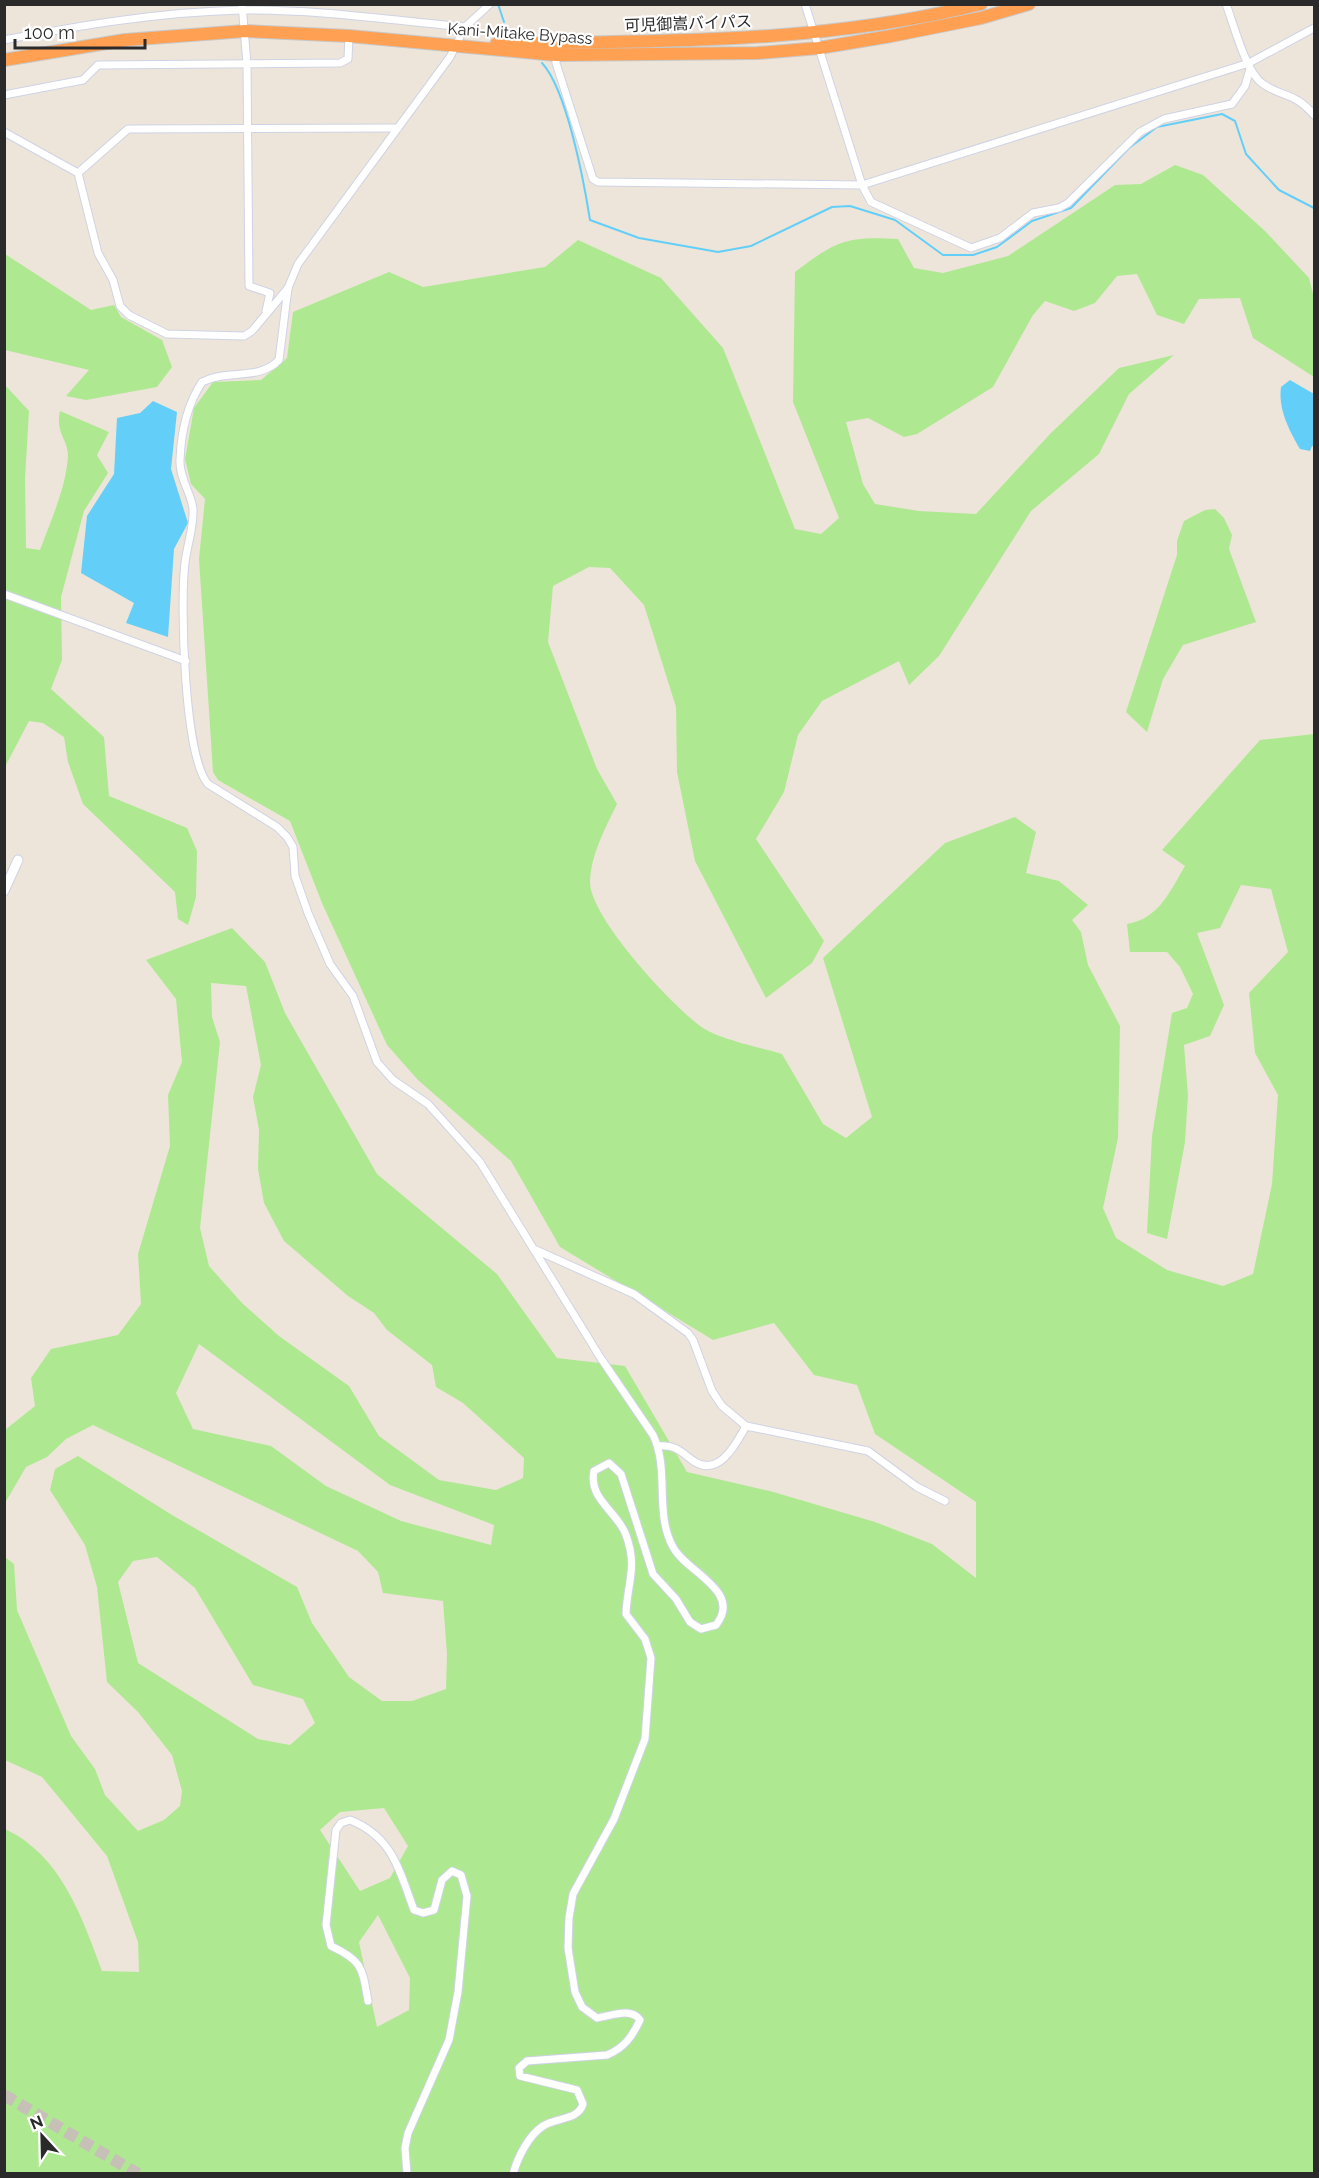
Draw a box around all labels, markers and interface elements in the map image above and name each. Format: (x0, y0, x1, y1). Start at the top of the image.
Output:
scale bar (15, 12, 146, 50)
street label: 可児御嵩バイパス (624, 12, 752, 35)
street label: Kani-Mitake Bypass (447, 19, 593, 48)
text: 100 m (24, 22, 75, 43)
north arrow (12, 2106, 72, 2166)
text: N (27, 2111, 46, 2134)

